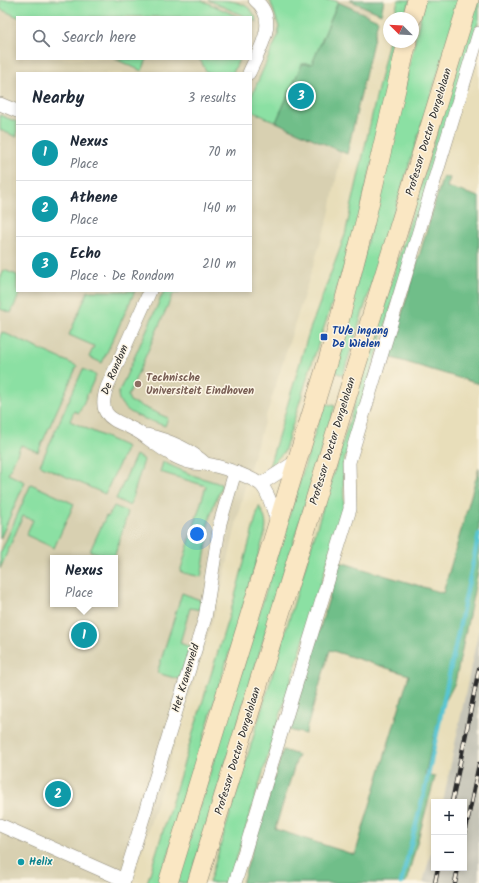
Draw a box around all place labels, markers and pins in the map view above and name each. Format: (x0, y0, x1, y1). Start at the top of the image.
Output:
pin: 3 (288, 81, 314, 111)
place label: TU/e ingang De Wielen (332, 322, 388, 353)
marker: TU/e ingang De Wielen (319, 332, 329, 342)
place label: Technische Universiteit Eindhoven (146, 369, 254, 400)
marker: Technische Universiteit Eindhoven (133, 379, 143, 389)
pin: 1 (71, 620, 97, 650)
pin: 2 (45, 779, 71, 809)
place label: Helix (29, 853, 53, 871)
marker: Helix (16, 857, 26, 867)

